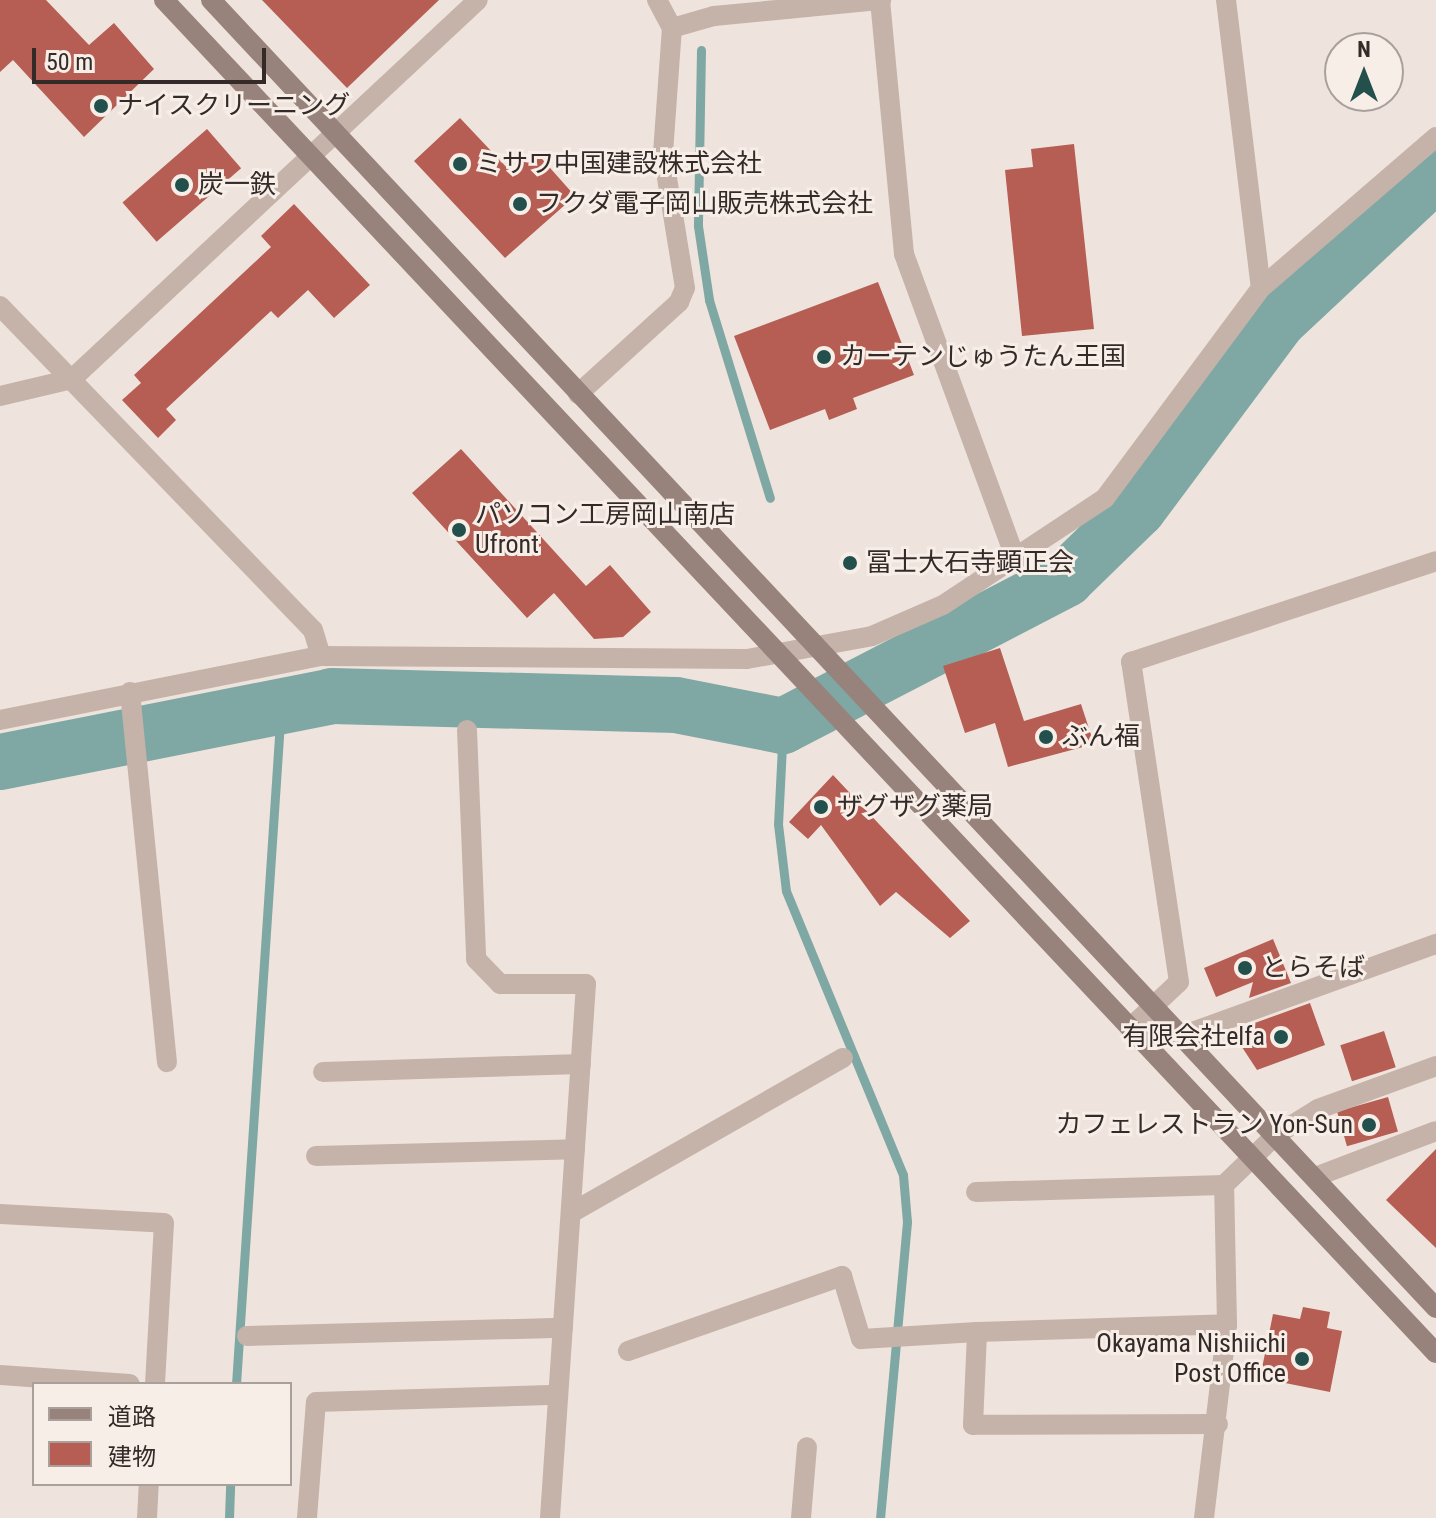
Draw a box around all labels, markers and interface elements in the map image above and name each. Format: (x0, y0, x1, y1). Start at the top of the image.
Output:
scale bar (36, 32, 270, 82)
north arrow (1324, 32, 1404, 112)
text: N (1357, 37, 1371, 62)
text: 50 m (46, 48, 93, 76)
place label: ナイスクリーニング (117, 90, 351, 122)
marker: ナイスクリーニング (92, 97, 110, 115)
place label: ミサワ中国建設株式会社 (476, 148, 762, 180)
marker: ミサワ中国建設株式会社 (451, 155, 469, 173)
place label: 炭一鉄 (198, 169, 276, 201)
marker: 炭一鉄 (173, 176, 191, 194)
place label: フクダ電子岡山販売株式会社 (536, 188, 874, 220)
marker: フクダ電子岡山販売株式会社 (511, 195, 529, 213)
place label: カーテンじゅうたん王国 (840, 341, 1126, 373)
marker: カーテンじゅうたん王国 (815, 348, 833, 366)
place label: パソコン工房岡山南店 Ufront (475, 499, 735, 560)
marker: パソコン工房岡山南店 Ufront (450, 521, 468, 539)
place label: 冨士大石寺顕正会 (866, 547, 1074, 579)
marker: 冨士大石寺顕正会 (841, 554, 859, 572)
place label: ぶん福 (1062, 721, 1140, 753)
marker: ぶん福 (1037, 728, 1055, 746)
place label: ザグザグ薬局 (837, 791, 993, 823)
marker: ザグザグ薬局 (812, 798, 830, 816)
place label: とらそば (1261, 952, 1365, 984)
marker: とらそば (1236, 959, 1254, 977)
place label: 有限会社elfa (1122, 1021, 1265, 1053)
marker: 有限会社elfa (1272, 1028, 1290, 1046)
place label: カフェレストラン Yon-Sun (1055, 1109, 1353, 1141)
marker: カフェレストラン Yon-Sun (1360, 1116, 1378, 1134)
place label: Okayama Nishiichi Post Office (1096, 1328, 1286, 1390)
marker: Okayama Nishiichi Post Office (1293, 1350, 1311, 1368)
legend (32, 1382, 292, 1486)
text: 道路 (108, 1403, 156, 1431)
text: 建物 (108, 1443, 156, 1471)

